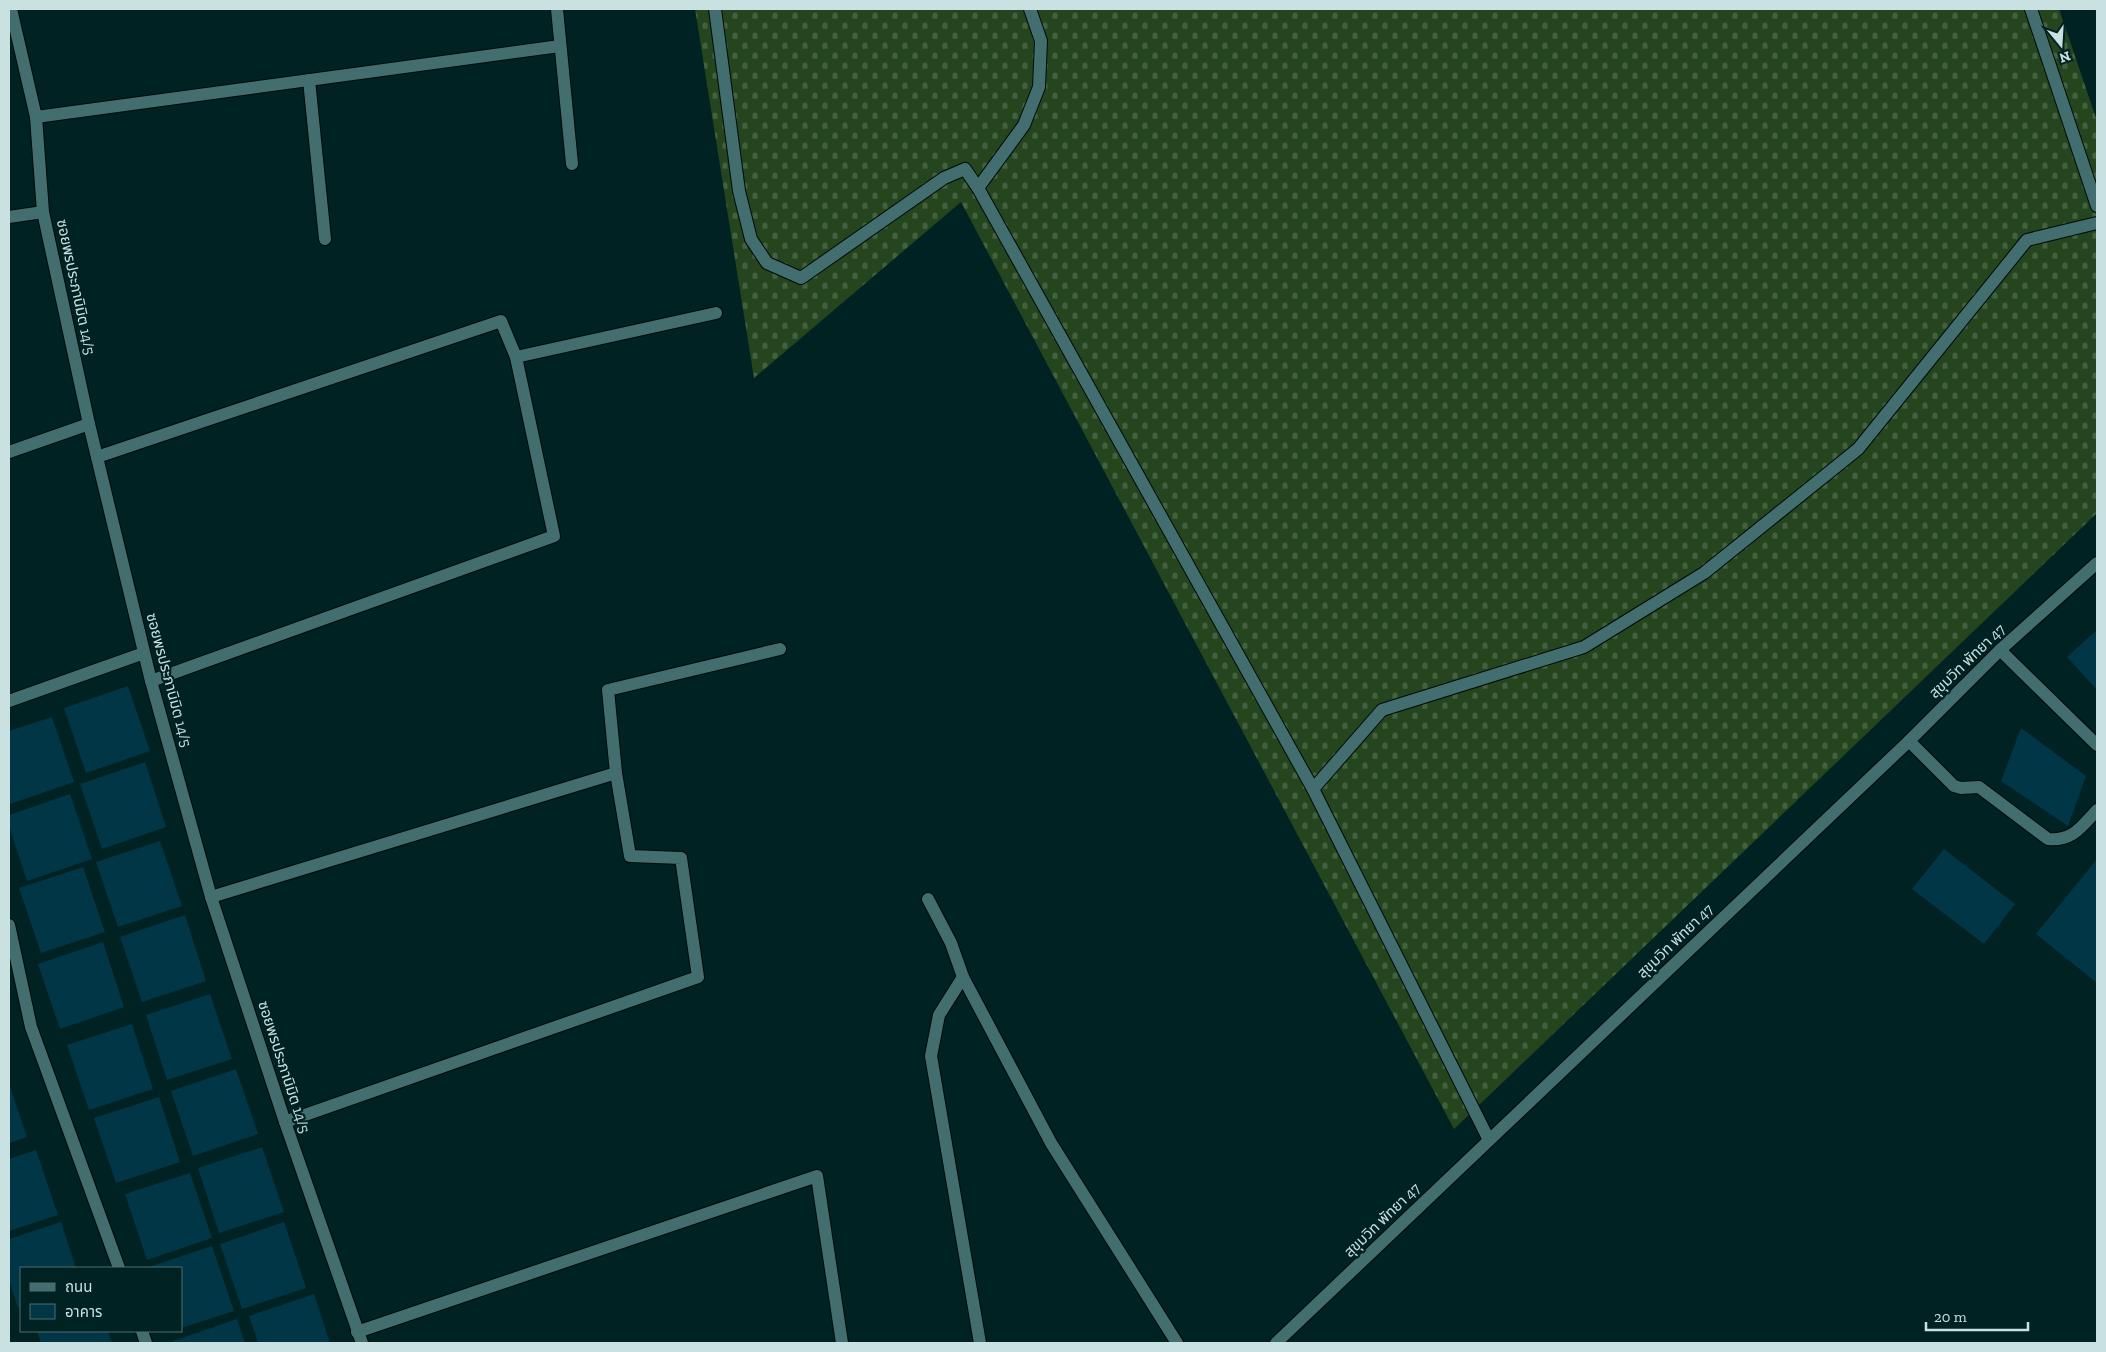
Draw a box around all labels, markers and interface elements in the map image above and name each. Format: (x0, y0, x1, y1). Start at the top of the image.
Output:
north arrow (2036, 20, 2086, 70)
text: N (2057, 47, 2073, 67)
street label: ซอยพรประภานิมิต 14/5 (53, 218, 99, 357)
street label: ซอยพรประภานิมิต 14/5 (142, 611, 196, 749)
street label: สุขุมวิท พัทยา 47 (1925, 620, 2009, 702)
street label: สุขุมวิท พัทยา 47 (1633, 900, 1717, 982)
street label: ซอยพรประภานิมิต 14/5 (254, 999, 314, 1136)
street label: สุขุมวิท พัทยา 47 (1340, 1179, 1424, 1261)
legend (20, 1267, 182, 1332)
text: ถนน (65, 1278, 92, 1296)
scale bar (1926, 1300, 2028, 1332)
text: อาคาร (65, 1303, 102, 1321)
text: 20 m (1934, 1308, 1967, 1326)

